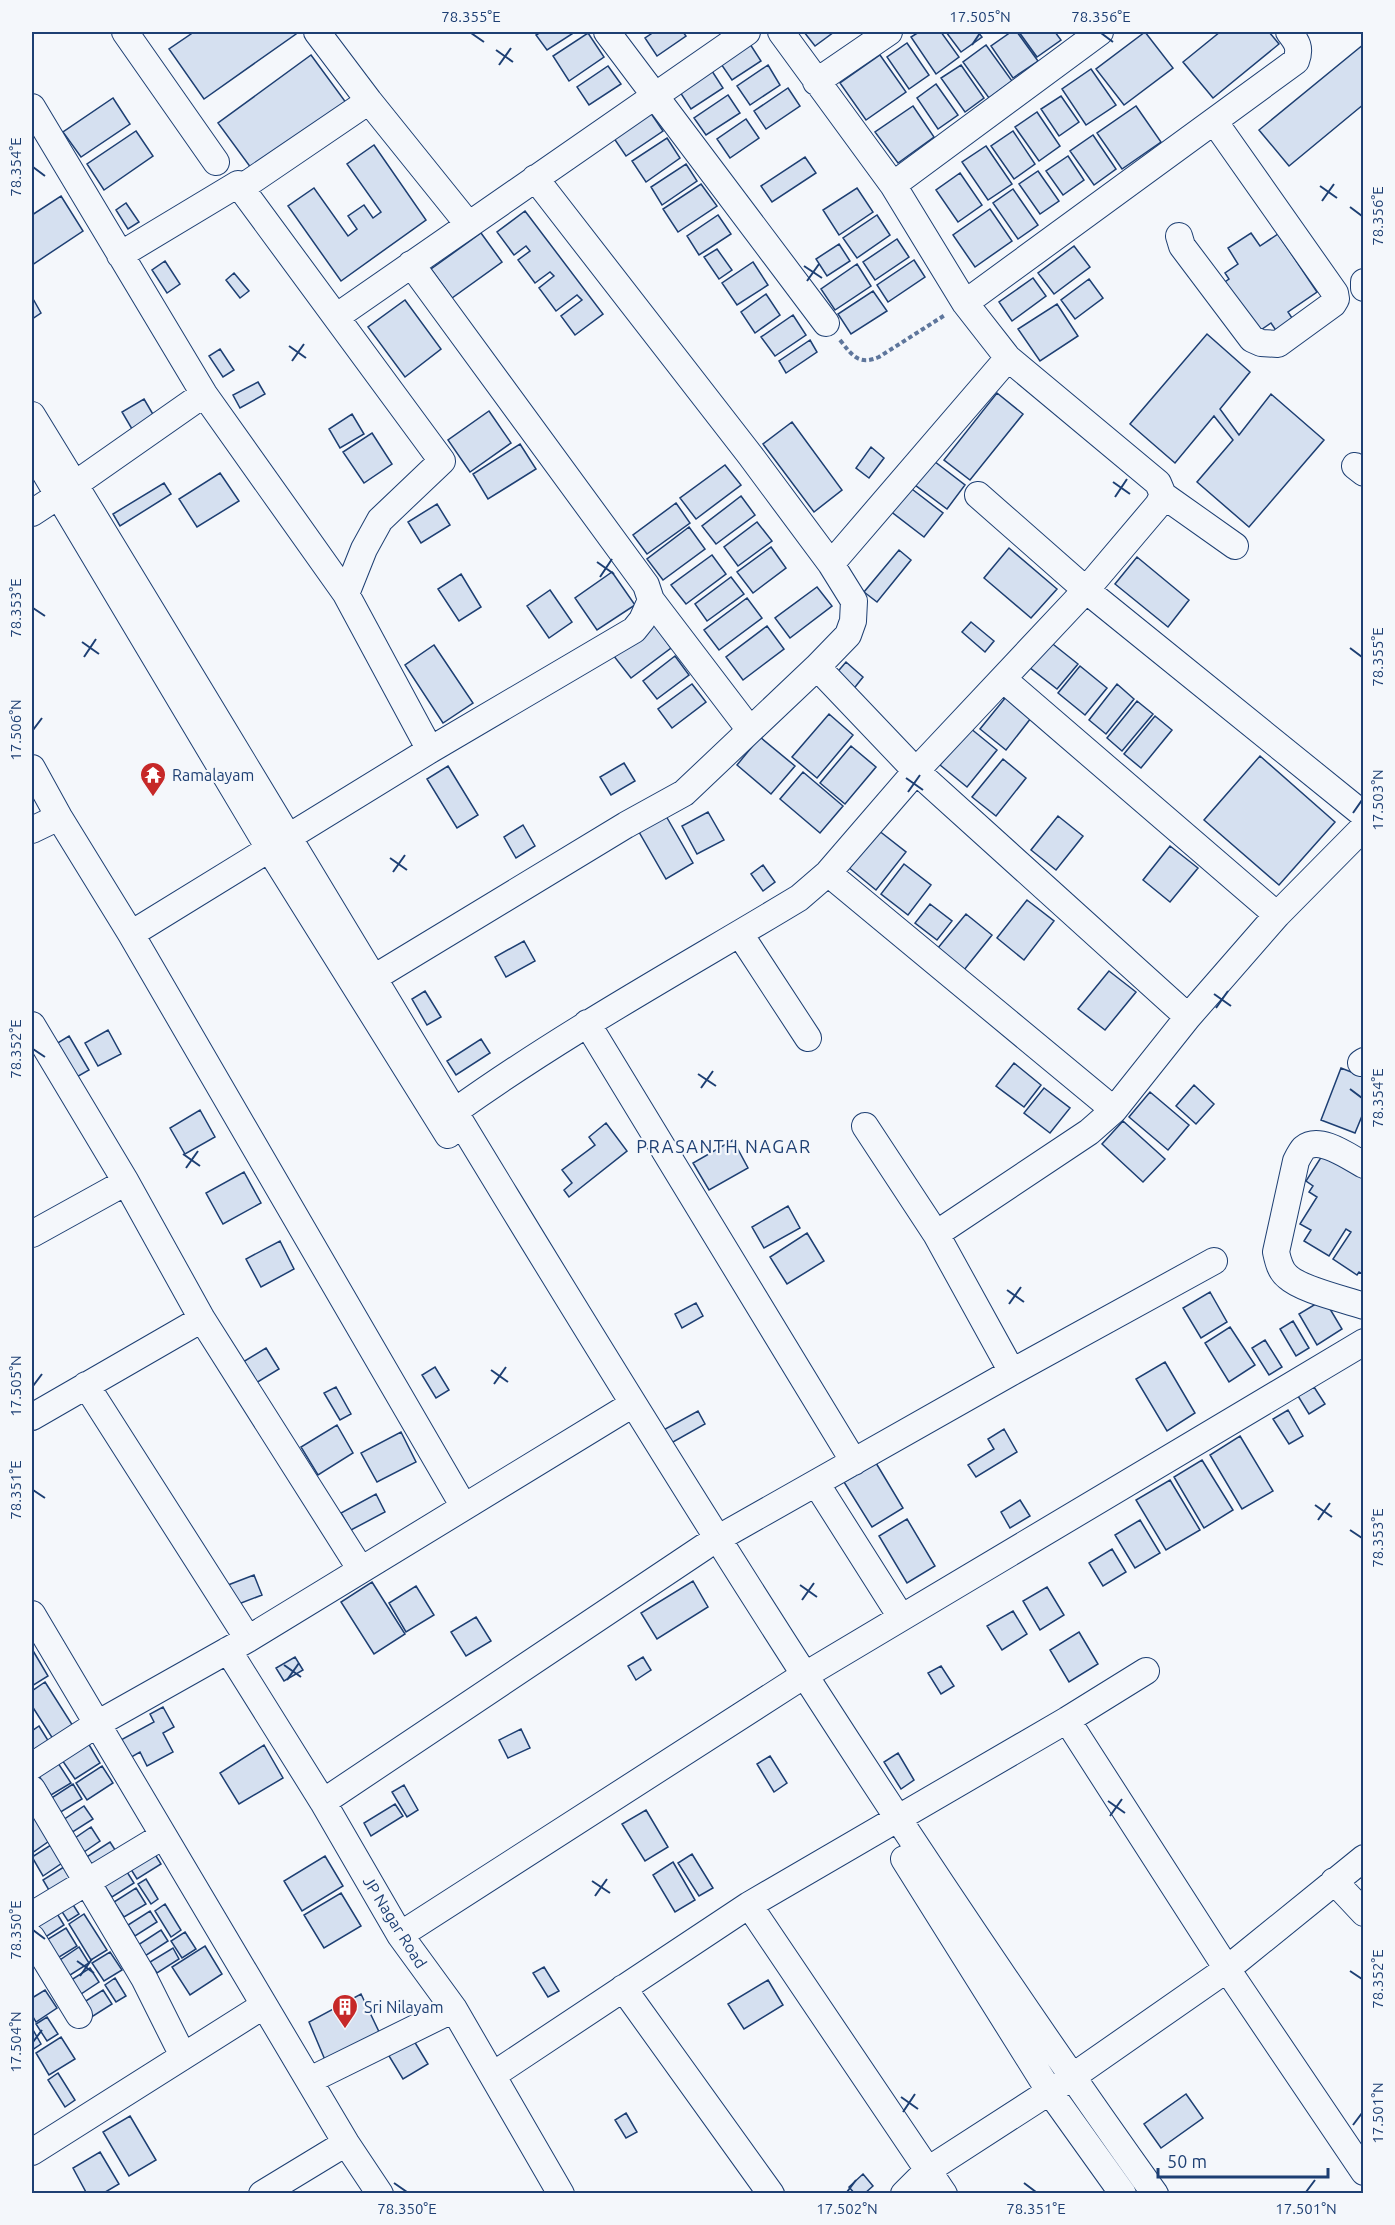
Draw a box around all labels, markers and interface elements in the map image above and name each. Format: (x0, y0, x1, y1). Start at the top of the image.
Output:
text: 78.355°E (441, 8, 501, 25)
text: 17.505°N (949, 8, 1011, 25)
text: 78.356°E (1071, 8, 1131, 25)
text: 78.354°E (7, 137, 24, 197)
text: 78.356°E (1369, 186, 1386, 246)
text: 78.353°E (7, 578, 24, 638)
text: 78.355°E (1369, 627, 1386, 687)
text: 17.506°N (7, 699, 24, 761)
temple icon: Ramalayam (138, 760, 168, 798)
place label: Ramalayam (172, 766, 254, 784)
text: 17.503°N (1369, 769, 1386, 831)
text: 78.352°E (7, 1019, 24, 1079)
text: 78.354°E (1369, 1068, 1386, 1128)
district label: PRASANTH NAGAR (636, 1136, 812, 1156)
text: 17.505°N (7, 1355, 24, 1417)
text: 78.351°E (7, 1460, 24, 1520)
text: 78.353°E (1369, 1508, 1386, 1568)
street label: JP Nagar Road (360, 1873, 430, 1971)
text: 78.350°E (7, 1900, 24, 1960)
text: 78.352°E (1369, 1949, 1386, 2009)
building icon: Sri Nilayam (330, 1992, 360, 2030)
place label: Sri Nilayam (364, 1998, 443, 2016)
text: 17.504°N (7, 2011, 24, 2073)
text: 17.501°N (1369, 2082, 1386, 2144)
scale bar (1158, 2141, 1328, 2179)
text: 50 m (1167, 2151, 1207, 2171)
text: 78.350°E (377, 2200, 437, 2217)
text: 17.502°N (816, 2200, 878, 2217)
text: 78.351°E (1006, 2200, 1066, 2217)
text: 17.501°N (1275, 2200, 1337, 2217)

